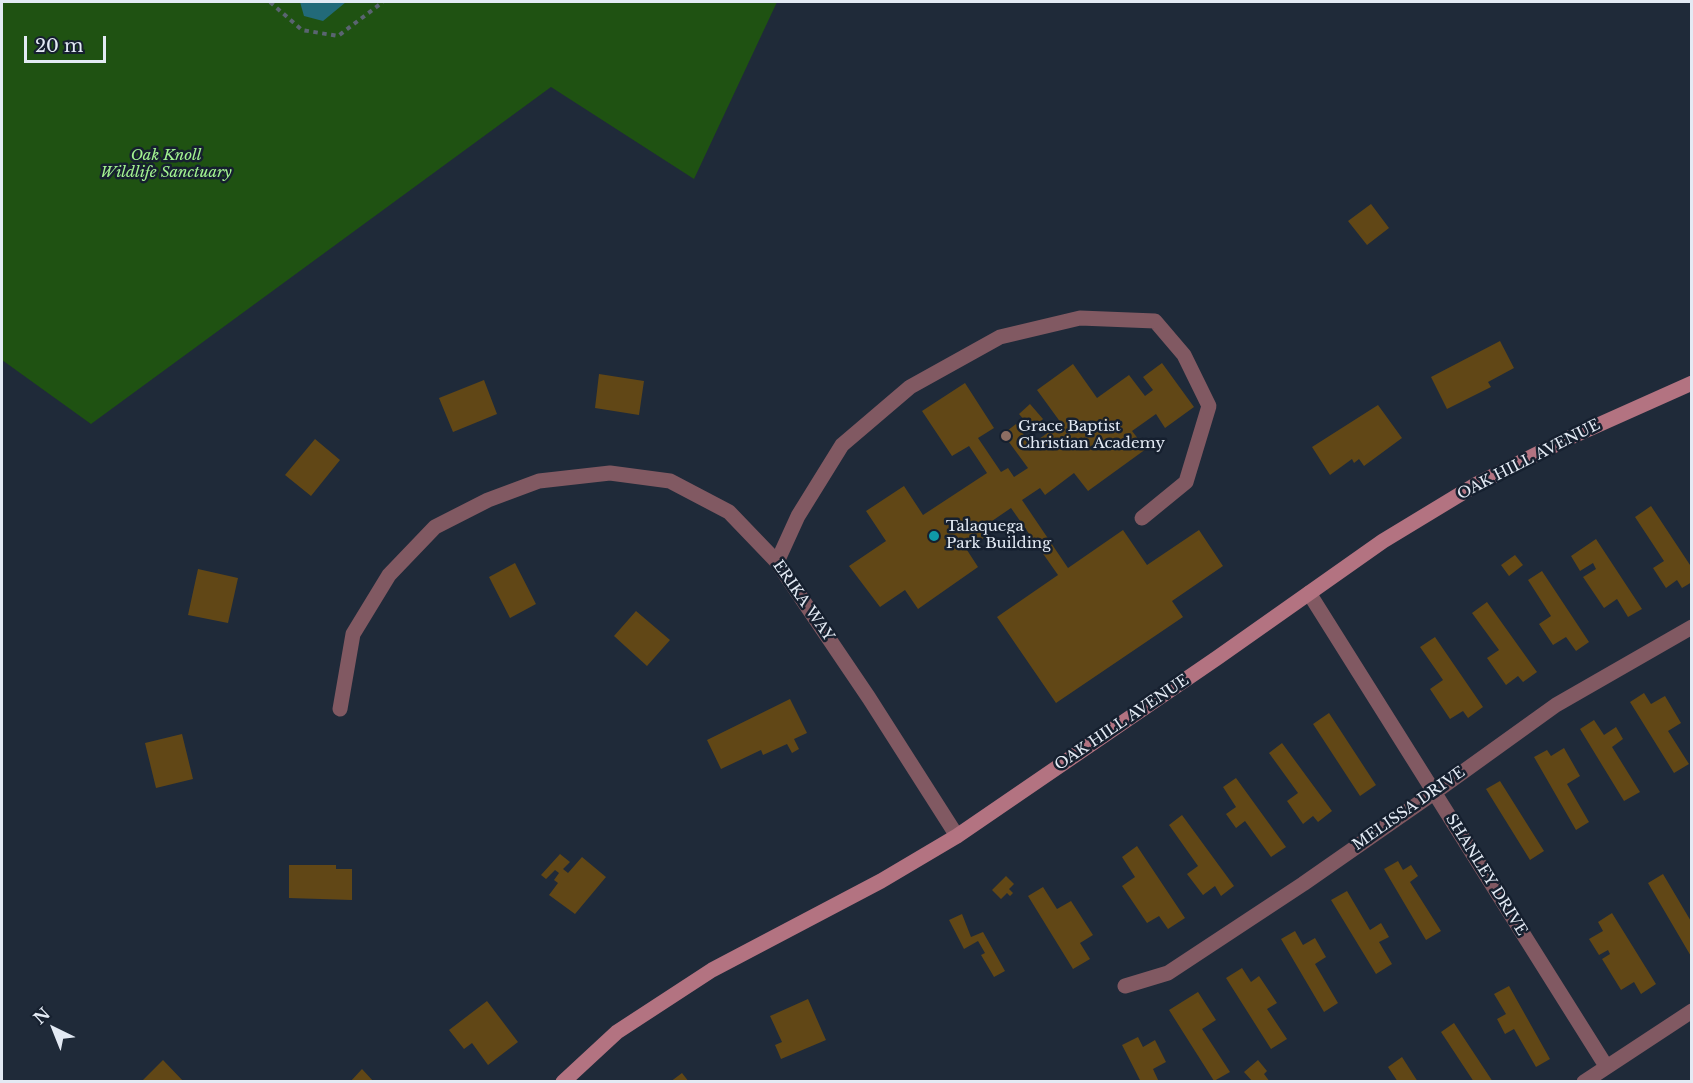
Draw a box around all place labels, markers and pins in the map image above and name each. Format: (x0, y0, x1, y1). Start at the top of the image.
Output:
place label: Grace Baptist Christian Academy (1018, 418, 1165, 453)
marker: Grace Baptist Christian Academy (999, 429, 1013, 443)
place label: Talaquega Park Building (946, 518, 1051, 553)
marker: Talaquega Park Building (927, 529, 941, 543)

